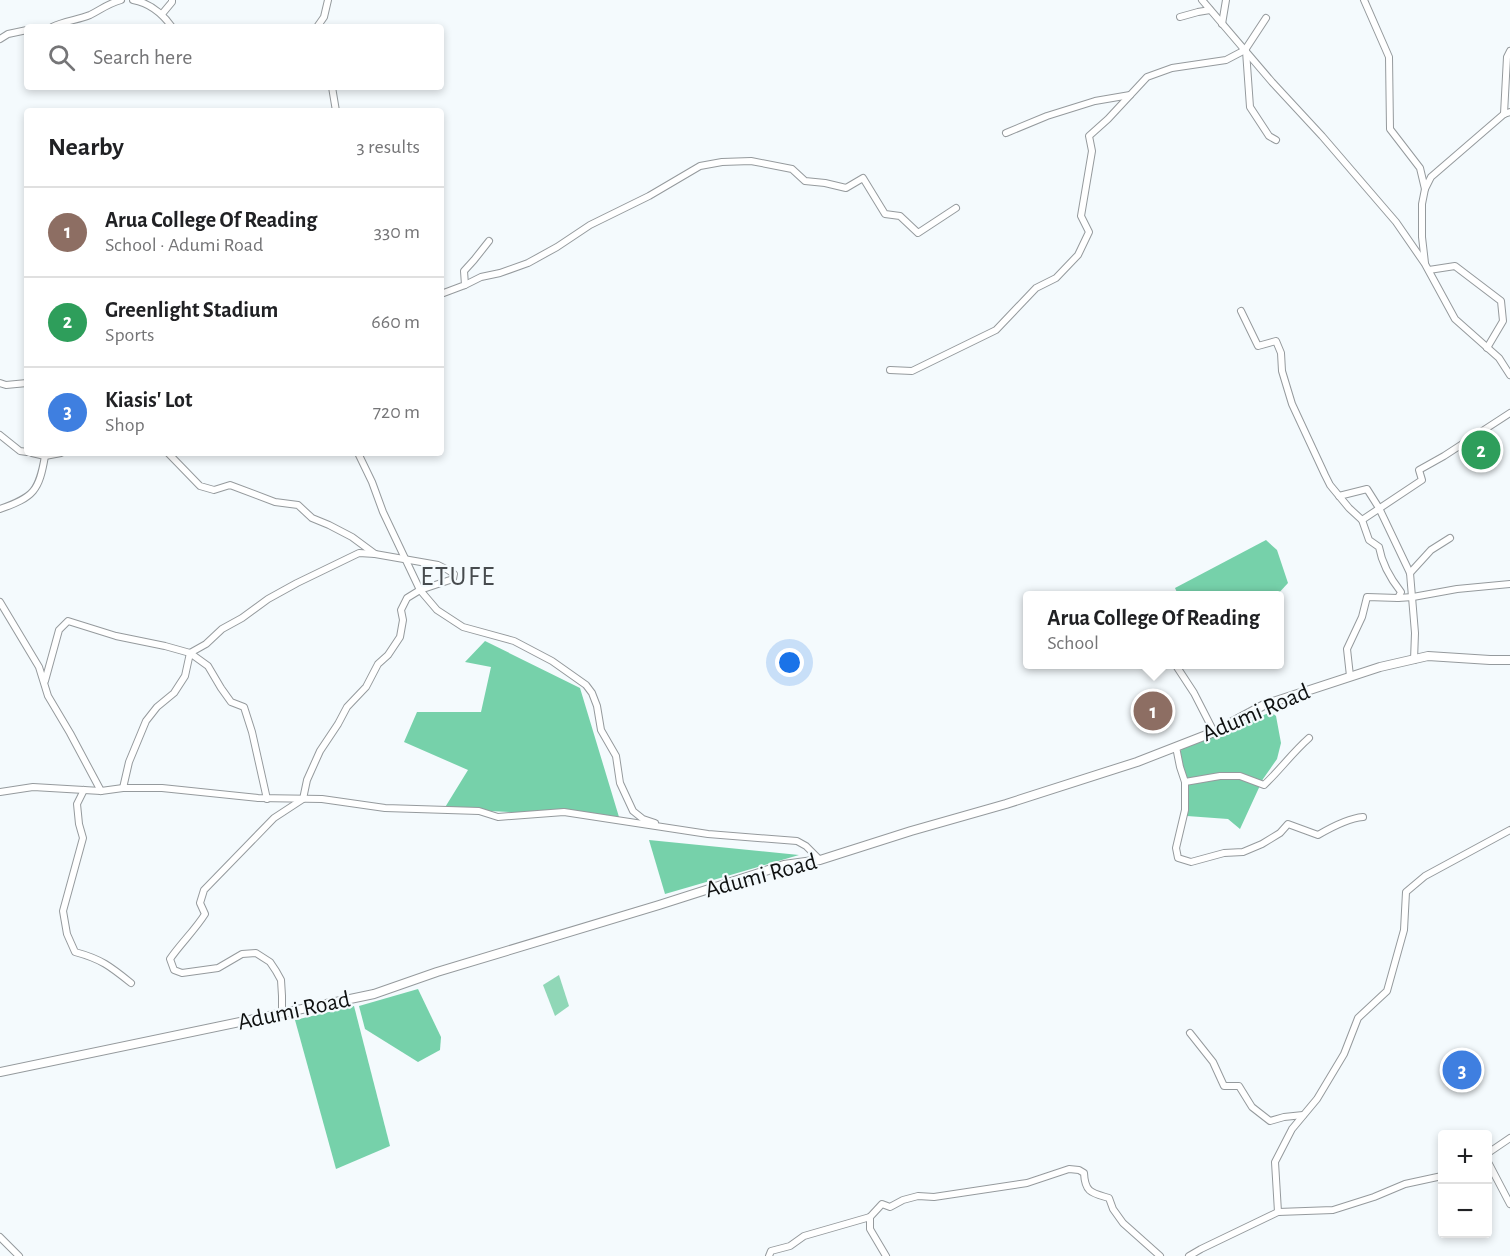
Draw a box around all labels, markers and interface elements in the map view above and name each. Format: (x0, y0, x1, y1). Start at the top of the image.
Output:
search box (24, 24, 444, 90)
icon: search (45, 41, 78, 74)
text: Search here (93, 46, 192, 68)
text: Nearby (48, 134, 124, 160)
text: 3 results (356, 137, 420, 157)
text: Arua College Of Reading (105, 209, 317, 231)
text: 1 (64, 222, 71, 242)
text: 330 m (374, 222, 420, 242)
text: School · Adumi Road (105, 235, 263, 255)
text: Greenlight Stadium (105, 299, 278, 321)
text: 2 (63, 312, 72, 332)
text: 660 m (371, 312, 420, 332)
text: Sports (105, 325, 154, 345)
text: Kiasis' Lot (105, 389, 192, 411)
text: 3 (63, 402, 72, 422)
text: 720 m (373, 402, 420, 422)
text: Shop (105, 415, 145, 435)
pin: 2 (1462, 428, 1500, 472)
district label: ETUFE (420, 563, 496, 590)
popup (1023, 591, 1284, 669)
text: Arua College Of Reading (1047, 607, 1260, 629)
text: School (1047, 633, 1099, 653)
your location (775, 648, 804, 677)
street label: Adumi Road (1199, 680, 1313, 746)
pin: 1 (1134, 688, 1172, 734)
street label: Adumi Road (703, 850, 819, 902)
street label: Adumi Road (235, 987, 353, 1035)
pin: 3 (1442, 1048, 1482, 1092)
map controls (1438, 1130, 1492, 1238)
button: + (1438, 1130, 1492, 1184)
button: − (1438, 1184, 1492, 1238)

